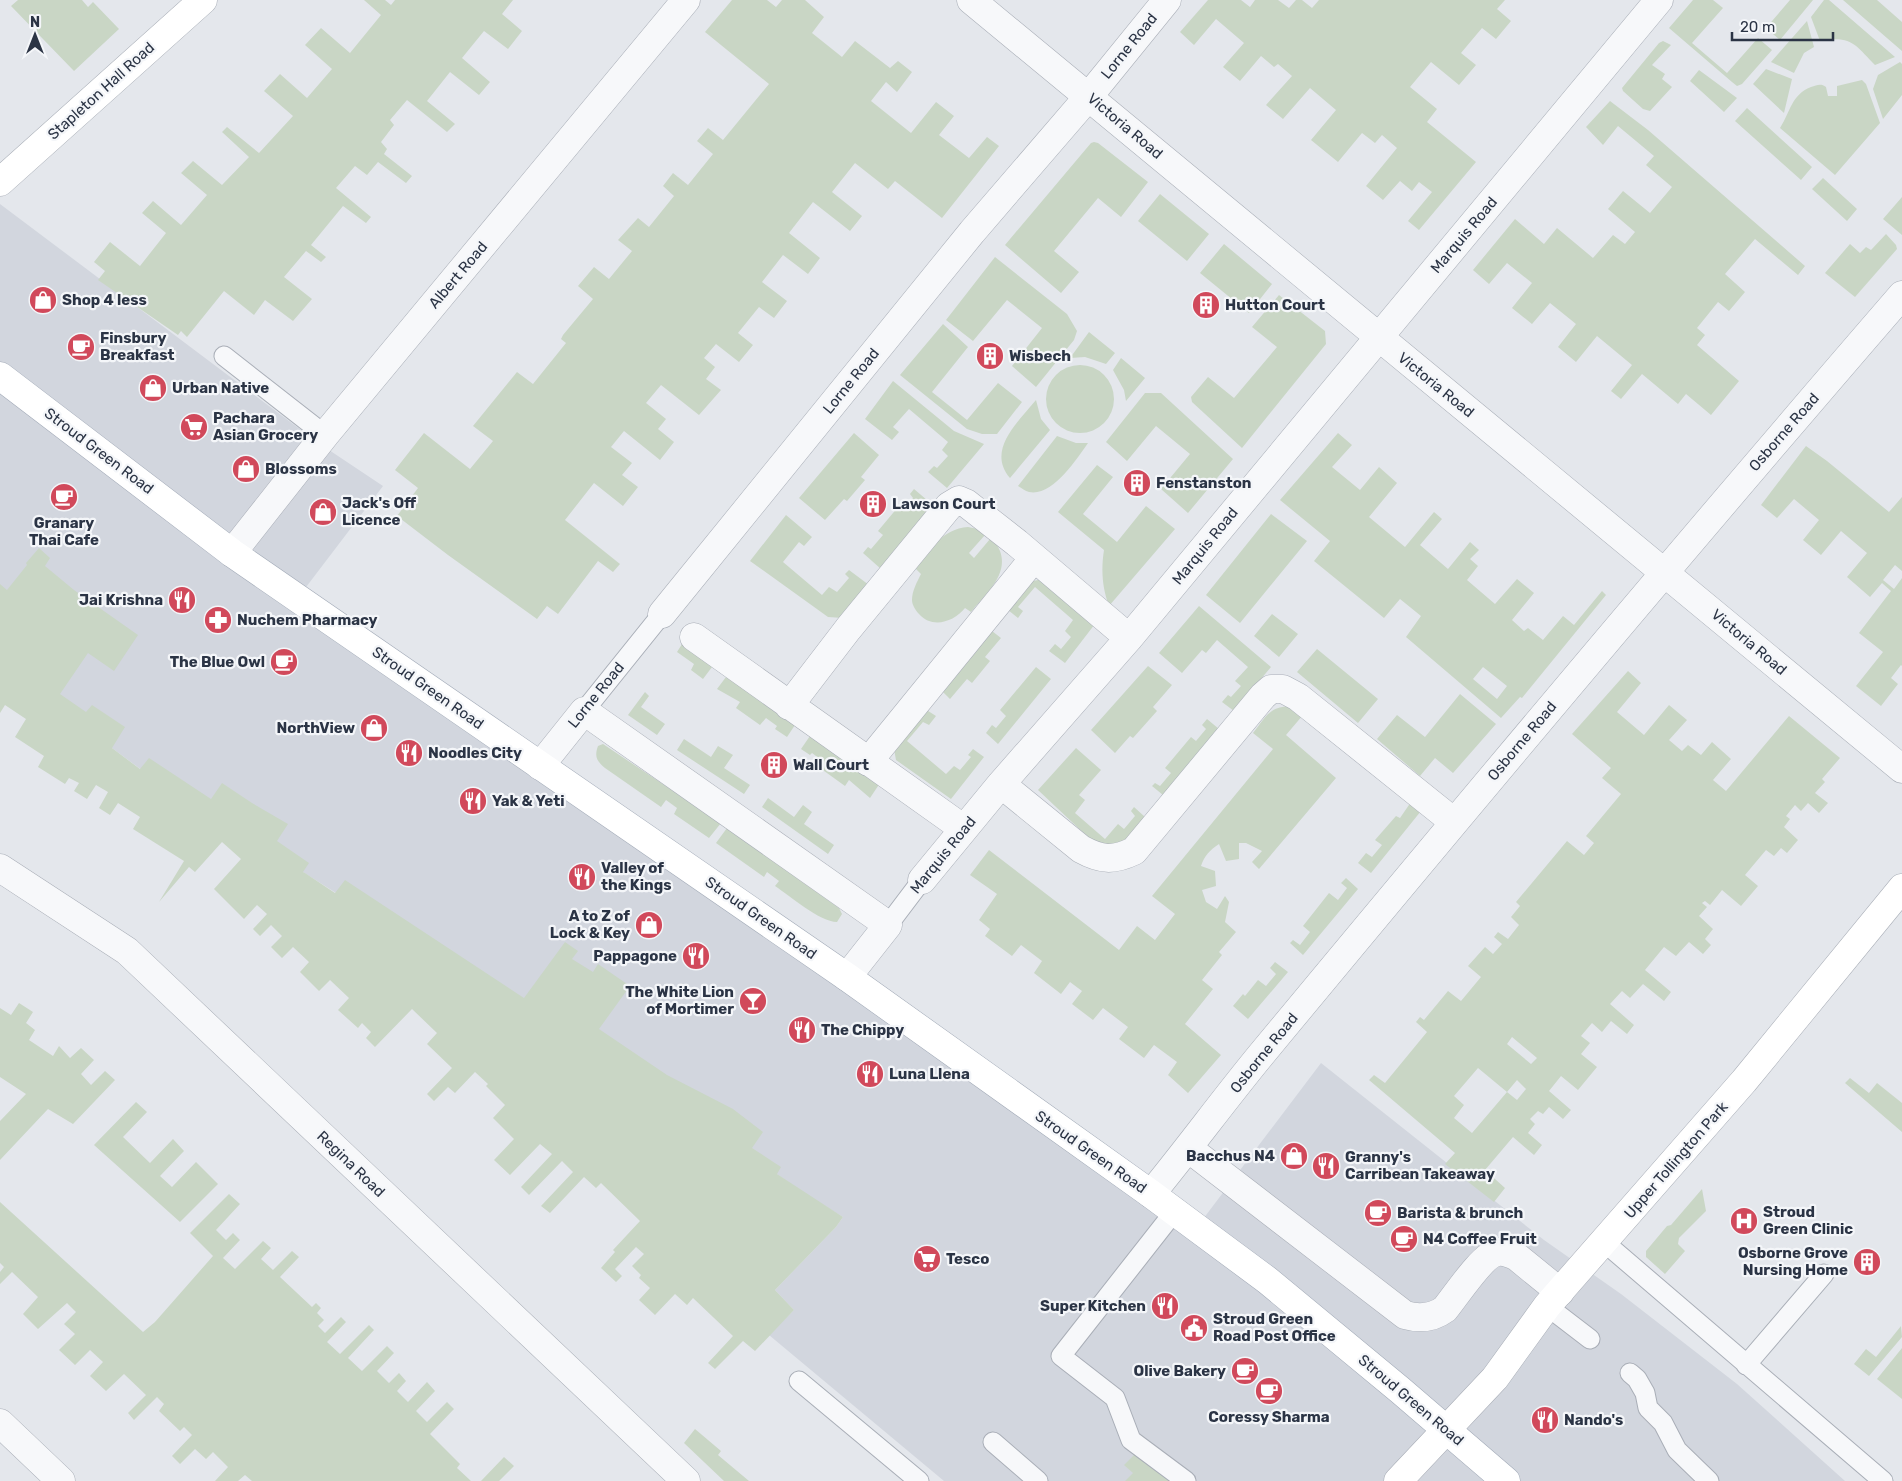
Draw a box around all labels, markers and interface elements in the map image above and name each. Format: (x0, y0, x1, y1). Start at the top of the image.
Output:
north arrow (10, 10, 60, 60)
street label: Lorne Road (1097, 10, 1161, 82)
scale bar (1732, 10, 1833, 42)
text: N (30, 14, 40, 31)
text: 20 m (1740, 18, 1775, 36)
street label: Stapleton Hall Road (44, 38, 158, 144)
street label: Victoria Road (1084, 89, 1166, 163)
street label: Marquis Road (1427, 193, 1501, 277)
street label: Albert Road (425, 238, 491, 312)
shop icon: Shop 4 less (28, 285, 58, 315)
building icon: Hutton Court (1191, 290, 1221, 320)
place label: Shop 4 less (62, 291, 147, 309)
place label: Hutton Court (1225, 296, 1325, 314)
place label: Finsbury Breakfast (100, 329, 174, 364)
cafe icon: Finsbury Breakfast (66, 332, 96, 362)
building icon: Wisbech (975, 341, 1005, 371)
street label: Lorne Road (819, 345, 883, 417)
place label: Wisbech (1009, 347, 1071, 365)
street label: Victoria Road (1394, 349, 1478, 421)
shop icon: Urban Native (138, 373, 168, 403)
place label: Urban Native (172, 379, 269, 397)
street label: Osborne Road (1745, 389, 1823, 475)
street label: Stroud Green Road (41, 404, 157, 498)
place label: Pachara Asian Grocery (213, 409, 318, 444)
supermarket icon: Pachara Asian Grocery (179, 412, 209, 442)
shop icon: Blossoms (231, 454, 261, 484)
place label: Blossoms (265, 460, 337, 478)
building icon: Fenstanston (1122, 468, 1152, 498)
place label: Fenstanston (1156, 474, 1252, 492)
cafe icon: Granary Thai Cafe (49, 482, 79, 512)
building icon: Lawson Court (858, 489, 888, 519)
place label: Jack's Off Licence (342, 494, 417, 529)
place label: Lawson Court (892, 495, 995, 513)
shop icon: Jack's Off Licence (308, 497, 338, 527)
street label: Marquis Road (1168, 504, 1242, 588)
place label: Granary Thai Cafe (29, 514, 99, 549)
restaurant icon: Jai Krishna (167, 585, 197, 615)
place label: Jai Krishna (79, 591, 163, 609)
pharmacy icon: Nuchem Pharmacy (203, 605, 233, 635)
street label: Victoria Road (1708, 605, 1790, 679)
place label: Nuchem Pharmacy (237, 611, 378, 629)
street label: Stroud Green Road (369, 643, 487, 733)
cafe icon: The Blue Owl (269, 647, 299, 677)
place label: The Blue Owl (170, 653, 265, 671)
street label: Lorne Road (564, 659, 628, 731)
street label: Osborne Road (1484, 698, 1560, 784)
shop icon: NorthView (359, 713, 389, 743)
place label: NorthView (277, 719, 355, 737)
restaurant icon: Noodles City (394, 738, 424, 768)
place label: Noodles City (428, 744, 522, 762)
building icon: Wall Court (759, 750, 789, 780)
place label: Wall Court (793, 756, 869, 774)
restaurant icon: Yak & Yeti (458, 786, 488, 816)
place label: Yak & Yeti (492, 792, 564, 810)
street label: Marquis Road (906, 813, 980, 897)
place label: Valley of the Kings (601, 859, 672, 894)
restaurant icon: Valley of the Kings (567, 862, 597, 892)
street label: Stroud Green Road (702, 873, 820, 963)
place label: A to Z of Lock & Key (550, 907, 630, 942)
shop icon: A to Z of Lock & Key (634, 910, 664, 940)
restaurant icon: Pappagone (681, 941, 711, 971)
place label: Pappagone (593, 947, 677, 965)
place label: The White Lion of Mortimer (625, 983, 734, 1018)
bar icon: The White Lion of Mortimer (738, 986, 768, 1016)
street label: Osborne Road (1226, 1009, 1302, 1097)
restaurant icon: The Chippy (787, 1015, 817, 1045)
place label: The Chippy (821, 1021, 904, 1039)
restaurant icon: Luna Llena (855, 1059, 885, 1089)
place label: Luna Llena (889, 1065, 970, 1083)
street label: Upper Tollington Park (1620, 1098, 1732, 1222)
street label: Stroud Green Road (1032, 1107, 1150, 1197)
street label: Regina Road (313, 1127, 389, 1201)
shop icon: Bacchus N4 (1279, 1141, 1309, 1171)
place label: Bacchus N4 (1186, 1147, 1275, 1165)
place label: Granny's Carribean Takeaway (1345, 1148, 1495, 1183)
restaurant icon: Granny's Carribean Takeaway (1311, 1151, 1341, 1181)
cafe icon: Barista & brunch (1363, 1198, 1393, 1228)
place label: Stroud Green Clinic (1763, 1203, 1853, 1238)
place label: Barista & brunch (1397, 1204, 1523, 1222)
hospital icon: Stroud Green Clinic (1729, 1206, 1759, 1236)
cafe icon: N4 Coffee Fruit (1389, 1224, 1419, 1254)
place label: N4 Coffee Fruit (1423, 1230, 1537, 1248)
supermarket icon: Tesco (912, 1244, 942, 1274)
place label: Osborne Grove Nursing Home (1738, 1244, 1848, 1279)
building icon: Osborne Grove Nursing Home (1852, 1247, 1882, 1277)
place label: Tesco (946, 1250, 989, 1268)
restaurant icon: Super Kitchen (1150, 1291, 1180, 1321)
place label: Super Kitchen (1040, 1297, 1146, 1315)
place label: Stroud Green Road Post Office (1213, 1310, 1336, 1345)
public building icon: Stroud Green Road Post Office (1179, 1313, 1209, 1343)
street label: Stroud Green Road (1355, 1351, 1467, 1449)
cafe icon: Olive Bakery (1230, 1356, 1260, 1386)
place label: Olive Bakery (1133, 1362, 1226, 1380)
cafe icon: Coressy Sharma (1254, 1376, 1284, 1406)
restaurant icon: Nando's (1530, 1405, 1560, 1435)
place label: Coressy Sharma (1208, 1408, 1330, 1426)
place label: Nando's (1564, 1411, 1623, 1429)

